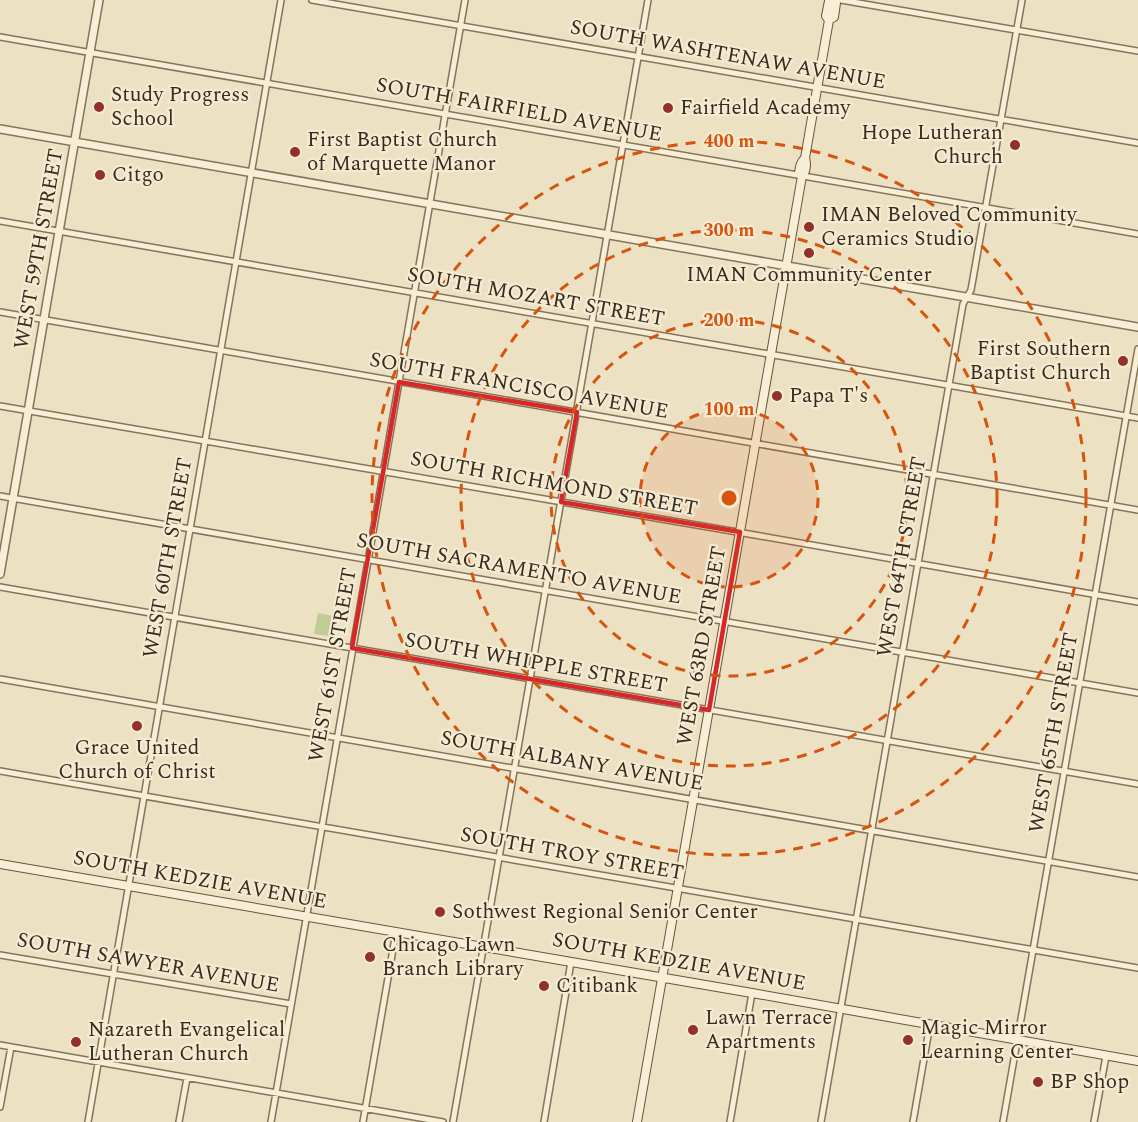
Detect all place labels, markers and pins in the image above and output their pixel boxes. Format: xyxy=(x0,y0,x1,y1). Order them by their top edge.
place label: Study Progress School xyxy=(111,79,249,135)
place label: Fairfield Academy xyxy=(680,92,851,124)
marker: Study Progress School xyxy=(92,100,106,114)
marker: Fairfield Academy xyxy=(661,101,675,115)
place label: Hope Lutheran Church xyxy=(861,117,1003,173)
place label: First Baptist Church of Marquette Manor xyxy=(307,124,498,180)
marker: Hope Lutheran Church xyxy=(1008,138,1022,152)
marker: First Baptist Church of Marquette Manor xyxy=(288,145,302,159)
place label: Citgo xyxy=(112,159,164,191)
marker: Citgo xyxy=(93,168,107,182)
place label: IMAN Beloved Community Ceramics Studio xyxy=(821,199,1078,255)
marker: IMAN Beloved Community Ceramics Studio xyxy=(802,220,816,234)
marker: IMAN Community Center xyxy=(802,246,816,260)
place label: IMAN Community Center xyxy=(686,259,932,291)
place label: First Southern Baptist Church xyxy=(970,333,1111,389)
marker: First Southern Baptist Church xyxy=(1116,354,1130,368)
place label: Papa T's xyxy=(789,380,868,412)
marker: Papa T's xyxy=(770,389,784,403)
centre of rings xyxy=(719,488,739,508)
marker: Grace United Church of Christ xyxy=(130,719,144,733)
place label: Grace United Church of Christ xyxy=(58,732,216,788)
place label: Sothwest Regional Senior Center xyxy=(452,896,758,928)
marker: Sothwest Regional Senior Center xyxy=(433,905,447,919)
place label: Chicago Lawn Branch Library xyxy=(382,929,524,985)
marker: Chicago Lawn Branch Library xyxy=(363,950,377,964)
place label: Citibank xyxy=(556,970,638,1002)
marker: Citibank xyxy=(537,979,551,993)
place label: Lawn Terrace Apartments xyxy=(705,1002,832,1058)
place label: Magic Mirror Learning Center xyxy=(920,1012,1073,1068)
place label: Nazareth Evangelical Lutheran Church xyxy=(88,1014,285,1070)
marker: Lawn Terrace Apartments xyxy=(686,1023,700,1037)
marker: Magic Mirror Learning Center xyxy=(901,1033,915,1047)
marker: Nazareth Evangelical Lutheran Church xyxy=(69,1035,83,1049)
place label: BP Shop xyxy=(1050,1066,1129,1098)
marker: BP Shop xyxy=(1031,1075,1045,1089)

